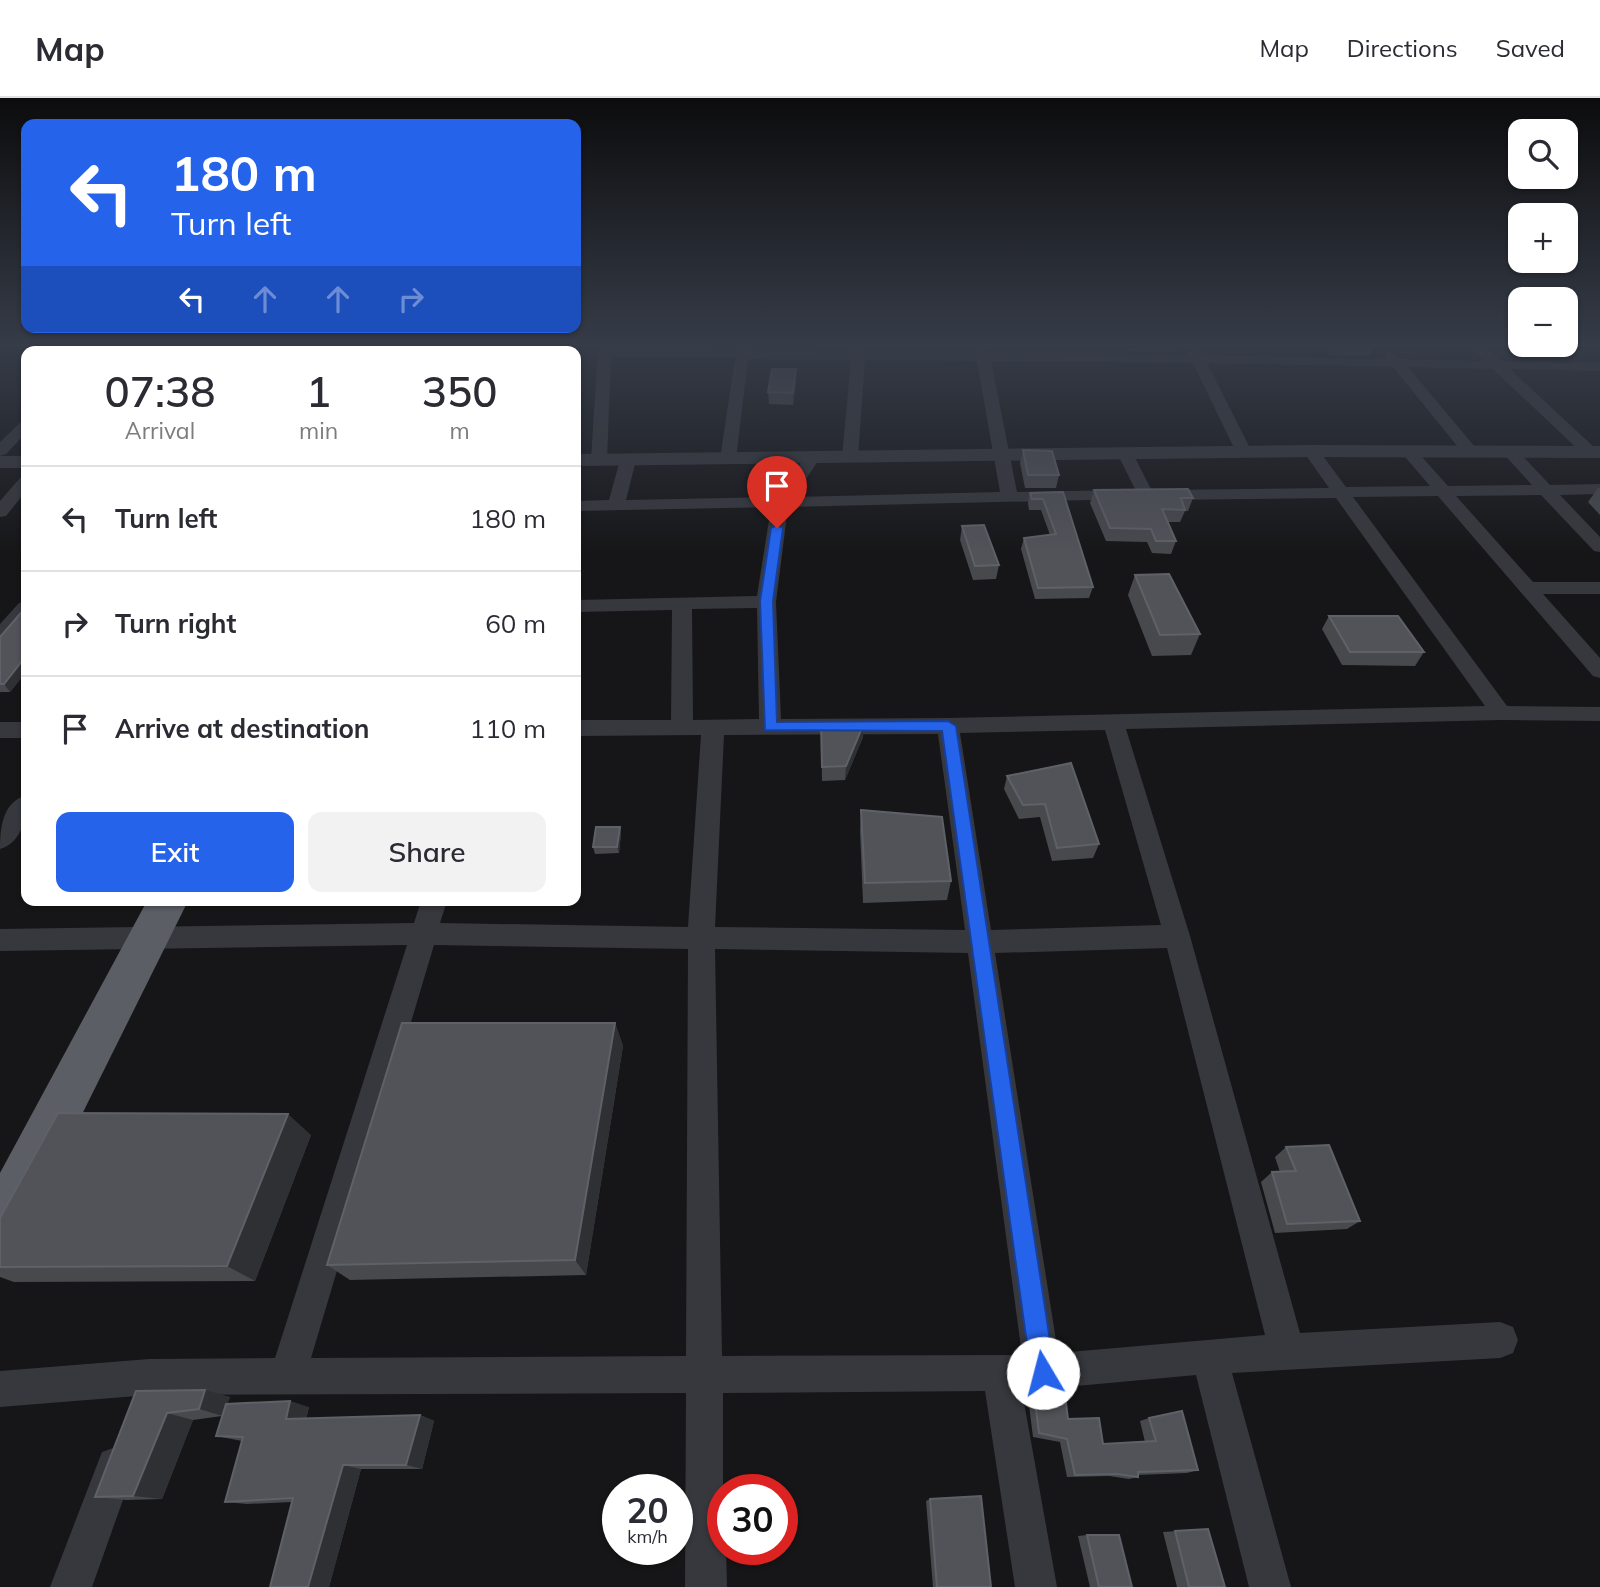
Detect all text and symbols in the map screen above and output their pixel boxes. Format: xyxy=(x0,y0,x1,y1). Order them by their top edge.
text: Map xyxy=(35,28,105,69)
text: Map xyxy=(1259,33,1309,63)
text: Directions xyxy=(1347,33,1458,63)
text: Saved xyxy=(1496,33,1565,63)
map controls xyxy=(1508,119,1578,357)
button: search xyxy=(1508,119,1578,189)
text: 180 m xyxy=(171,142,317,203)
icon: left xyxy=(56,147,147,238)
text: Turn left xyxy=(171,203,291,243)
button: + xyxy=(1508,203,1578,273)
icon: left xyxy=(173,280,211,318)
icon: ahead xyxy=(246,280,284,318)
icon: ahead xyxy=(319,280,357,318)
icon: right xyxy=(392,280,430,318)
button: − xyxy=(1508,287,1578,357)
text: 07:38 xyxy=(105,365,215,418)
text: 1 xyxy=(306,365,331,418)
text: 350 xyxy=(422,365,497,418)
text: Arrival xyxy=(125,416,195,445)
text: min xyxy=(299,416,338,445)
text: m xyxy=(449,416,470,445)
pin xyxy=(747,456,807,528)
icon: arrive xyxy=(758,467,796,505)
icon: left xyxy=(56,500,94,538)
text: Turn left xyxy=(115,502,217,535)
text: 180 m xyxy=(470,502,546,535)
icon: right xyxy=(56,605,94,643)
text: Turn right xyxy=(115,607,236,640)
text: 60 m xyxy=(485,607,546,640)
icon: arrive xyxy=(56,710,94,748)
text: Arrive at destination xyxy=(115,712,370,745)
text: 110 m xyxy=(470,712,546,745)
button: Exit xyxy=(56,812,294,892)
button: Share xyxy=(308,812,546,892)
position arrow xyxy=(1006,1336,1080,1410)
speed limit sign: 30 xyxy=(707,1474,798,1565)
text: 20 xyxy=(626,1488,669,1532)
text: km/h xyxy=(627,1525,668,1548)

